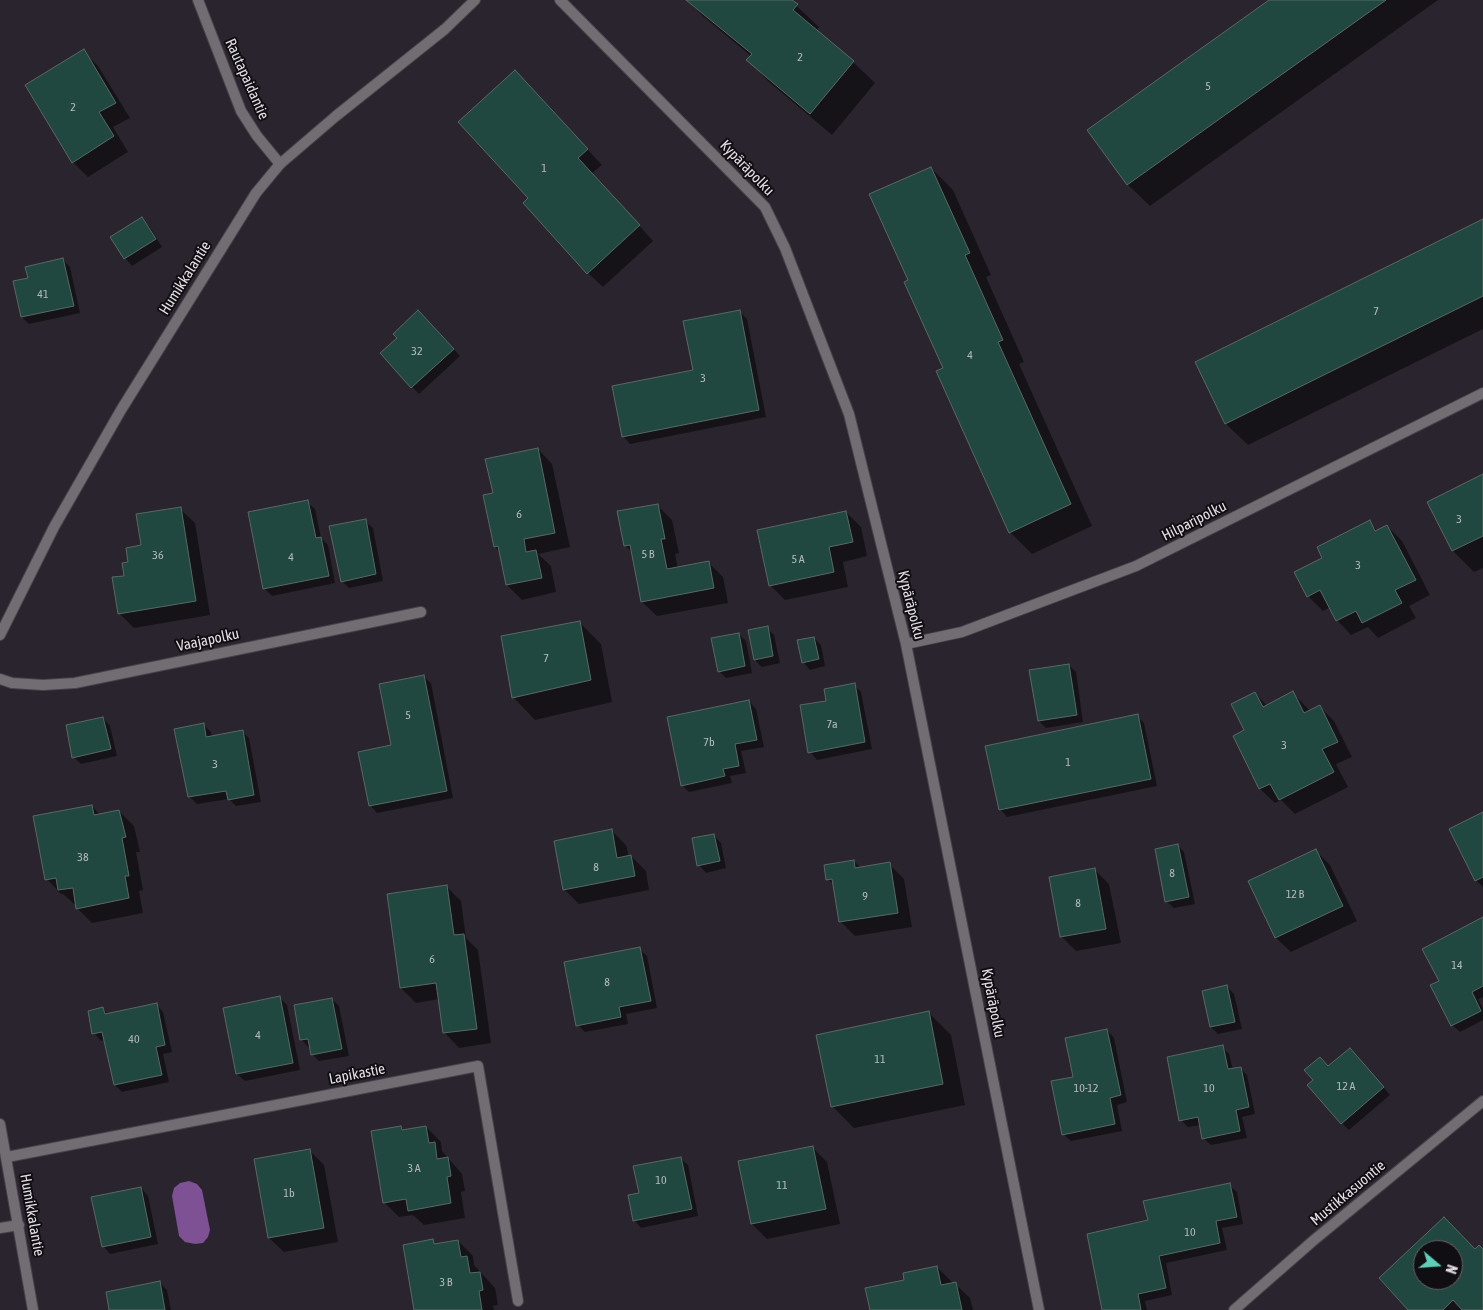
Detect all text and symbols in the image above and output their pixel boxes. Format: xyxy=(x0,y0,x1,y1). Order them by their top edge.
street label: Rautapaidantie xyxy=(221,36,273,122)
house number: 2 xyxy=(797,50,803,64)
house number: 5 xyxy=(1205,79,1211,93)
house number: 2 xyxy=(70,100,76,114)
street label: Kypäräpolku xyxy=(716,136,778,200)
house number: 1 xyxy=(541,161,547,175)
street label: Humikkalantie xyxy=(155,238,215,318)
house number: 41 xyxy=(37,287,49,301)
house number: 7 xyxy=(1373,304,1379,318)
house number: 32 xyxy=(411,344,423,358)
house number: 4 xyxy=(967,348,973,362)
house number: 3 xyxy=(700,371,706,385)
street label: Hilparipolku xyxy=(1159,497,1229,545)
house number: 6 xyxy=(516,507,522,521)
house number: 3 xyxy=(1456,512,1462,526)
house number: 5 B xyxy=(642,547,654,561)
house number: 36 xyxy=(152,548,164,562)
house number: 4 xyxy=(288,550,294,564)
house number: 5 A xyxy=(791,552,805,566)
house number: 3 xyxy=(1355,558,1361,572)
street label: Kypäräpolku xyxy=(894,569,928,641)
street label: Vaajapolku xyxy=(175,625,241,655)
house number: 7 xyxy=(543,651,549,665)
house number: 5 xyxy=(405,708,411,722)
house number: 7a xyxy=(826,717,838,731)
house number: 7b xyxy=(703,735,715,749)
house number: 3 xyxy=(1281,738,1287,752)
house number: 1 xyxy=(1065,755,1071,769)
house number: 3 xyxy=(212,757,218,771)
house number: 38 xyxy=(77,850,89,864)
house number: 8 xyxy=(593,860,599,874)
house number: 8 xyxy=(1169,866,1175,880)
house number: 12 B xyxy=(1286,887,1304,901)
house number: 9 xyxy=(862,889,868,903)
house number: 8 xyxy=(1075,896,1081,910)
house number: 6 xyxy=(429,952,435,966)
house number: 14 xyxy=(1451,958,1463,972)
street label: Kypäräpolku xyxy=(977,967,1009,1039)
house number: 8 xyxy=(604,975,610,989)
house number: 4 xyxy=(255,1028,261,1042)
house number: 40 xyxy=(128,1032,140,1046)
house number: 11 xyxy=(874,1052,886,1066)
street label: Lapikastie xyxy=(327,1060,387,1088)
house number: 12 A xyxy=(1337,1079,1355,1093)
house number: 10-12 xyxy=(1074,1081,1098,1095)
house number: 10 xyxy=(1203,1081,1215,1095)
street label: Mustikkasuontie xyxy=(1307,1157,1389,1229)
house number: 3 A xyxy=(407,1161,421,1175)
street label: Humikkalantie xyxy=(16,1172,48,1258)
house number: 10 xyxy=(655,1173,667,1187)
house number: 11 xyxy=(776,1178,788,1192)
house number: 1b xyxy=(283,1186,295,1200)
house number: 10 xyxy=(1184,1225,1196,1239)
north arrow xyxy=(1413,1240,1463,1290)
text: N xyxy=(1442,1263,1460,1276)
house number: 3 B xyxy=(440,1275,452,1289)

